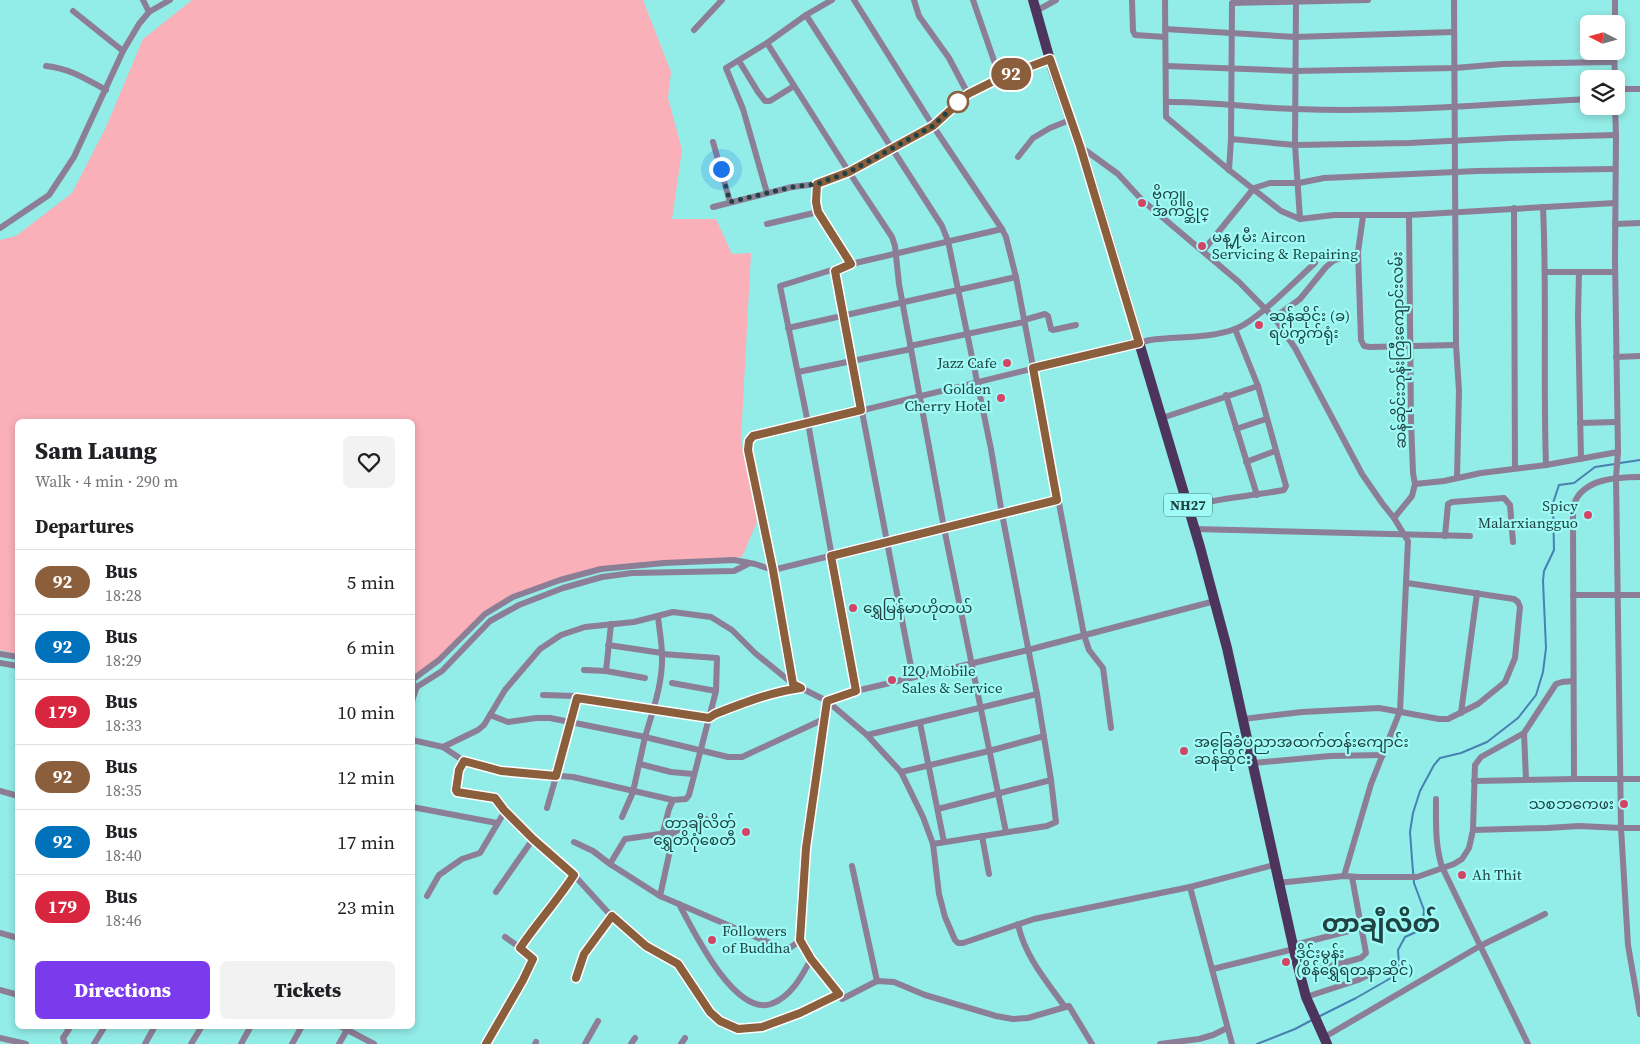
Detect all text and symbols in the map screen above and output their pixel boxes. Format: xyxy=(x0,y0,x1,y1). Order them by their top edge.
north arrow xyxy=(1580,15,1625,60)
map controls xyxy=(1580,15,1625,115)
line badge: 92 xyxy=(988,58,1034,90)
text: 92 xyxy=(1001,61,1021,86)
button: layers xyxy=(1580,70,1625,115)
unlabelled marker xyxy=(947,91,969,113)
your location xyxy=(709,157,734,182)
place label: ဗိုက္ပူ အကင္ဆိုင္ xyxy=(1152,183,1209,223)
marker: ဗိုက္ပူ အကင္ဆိုင္ xyxy=(1136,197,1148,209)
place label: မန္႔မီး Aircon Servicing & Repairing xyxy=(1212,226,1358,264)
marker: မန္႔မီး Aircon Servicing & Repairing xyxy=(1196,240,1208,252)
street label: ဆန်ဆိုင်းဘုန်းကြီးကျောင်းလမ်း xyxy=(1386,251,1413,449)
place label: ဆန်ဆိုင်း (ခ) ရပ်ကွက်ရုံး xyxy=(1269,305,1350,345)
marker: ဆန်ဆိုင်း (ခ) ရပ်ကွက်ရုံး xyxy=(1253,319,1265,331)
place label: Jazz Cafe xyxy=(936,352,997,373)
marker: Jazz Cafe xyxy=(1001,357,1013,369)
place label: Golden Cherry Hotel xyxy=(904,378,992,416)
marker: Golden Cherry Hotel xyxy=(995,392,1007,404)
text: Sam Laung xyxy=(35,434,157,467)
button: heart xyxy=(343,436,395,488)
text: Walk · 4 min · 290 m xyxy=(35,470,178,492)
road number: NH27 xyxy=(1164,494,1212,516)
place label: Spicy Malarxiangguo xyxy=(1478,495,1578,533)
marker: Spicy Malarxiangguo xyxy=(1582,509,1594,521)
text: Departures xyxy=(35,513,134,539)
text: Bus xyxy=(105,558,137,584)
text: 92 xyxy=(53,569,72,594)
text: 5 min xyxy=(347,569,395,595)
text: 18:28 xyxy=(105,584,142,606)
place label: ရွှေမြန်မာဟိုတယ် xyxy=(863,597,972,620)
marker: ရွှေမြန်မာဟိုတယ် xyxy=(847,602,859,614)
text: Bus xyxy=(105,623,137,649)
text: 92 xyxy=(53,634,72,659)
text: 6 min xyxy=(347,634,395,660)
text: 18:29 xyxy=(105,649,142,671)
place label: I2Q Mobile Sales & Service xyxy=(902,660,1003,698)
marker: I2Q Mobile Sales & Service xyxy=(886,674,898,686)
text: Bus xyxy=(105,688,137,714)
text: 179 xyxy=(48,699,77,724)
text: 10 min xyxy=(337,699,395,725)
text: 18:33 xyxy=(105,714,142,736)
place label: အခြေခံပညာအထက်တန်းကျောင်း ဆန်ဆိုင်း xyxy=(1194,731,1409,771)
marker: အခြေခံပညာအထက်တန်းကျောင်း ဆန်ဆိုင်း xyxy=(1178,745,1190,757)
text: Bus xyxy=(105,753,137,779)
text: 92 xyxy=(53,764,72,789)
text: 12 min xyxy=(337,764,395,790)
text: 18:35 xyxy=(105,779,142,801)
place label: သစၥာကေဖး xyxy=(1529,793,1614,814)
marker: သစၥာကေဖး xyxy=(1618,798,1630,810)
place label: တာချီလိတ် ရွှေတိဂုံစေတီ xyxy=(653,812,736,852)
text: Bus xyxy=(105,818,137,844)
marker: တာချီလိတ် ရွှေတိဂုံစေတီ xyxy=(740,826,752,838)
text: 92 xyxy=(53,829,72,854)
text: 17 min xyxy=(337,829,395,855)
text: 18:40 xyxy=(105,844,142,866)
place label: Ah Thit xyxy=(1472,864,1522,885)
marker: Ah Thit xyxy=(1456,869,1468,881)
text: Bus xyxy=(105,883,137,909)
text: 179 xyxy=(48,894,77,919)
text: 23 min xyxy=(337,894,395,920)
district label: တာချီလိတ် xyxy=(1322,906,1440,944)
text: 18:46 xyxy=(105,909,142,931)
place label: Followers of Buddha xyxy=(722,920,791,958)
marker: Followers of Buddha xyxy=(706,934,718,946)
place label: ဒိုင်းမွန်း (စိန်ရွှေရတနာဆိုင်) xyxy=(1296,942,1414,982)
marker: ဒိုင်းမွန်း (စိန်ရွှေရတနာဆိုင်) xyxy=(1280,956,1292,968)
button: Directions xyxy=(35,961,210,1019)
button: Tickets xyxy=(220,961,395,1019)

